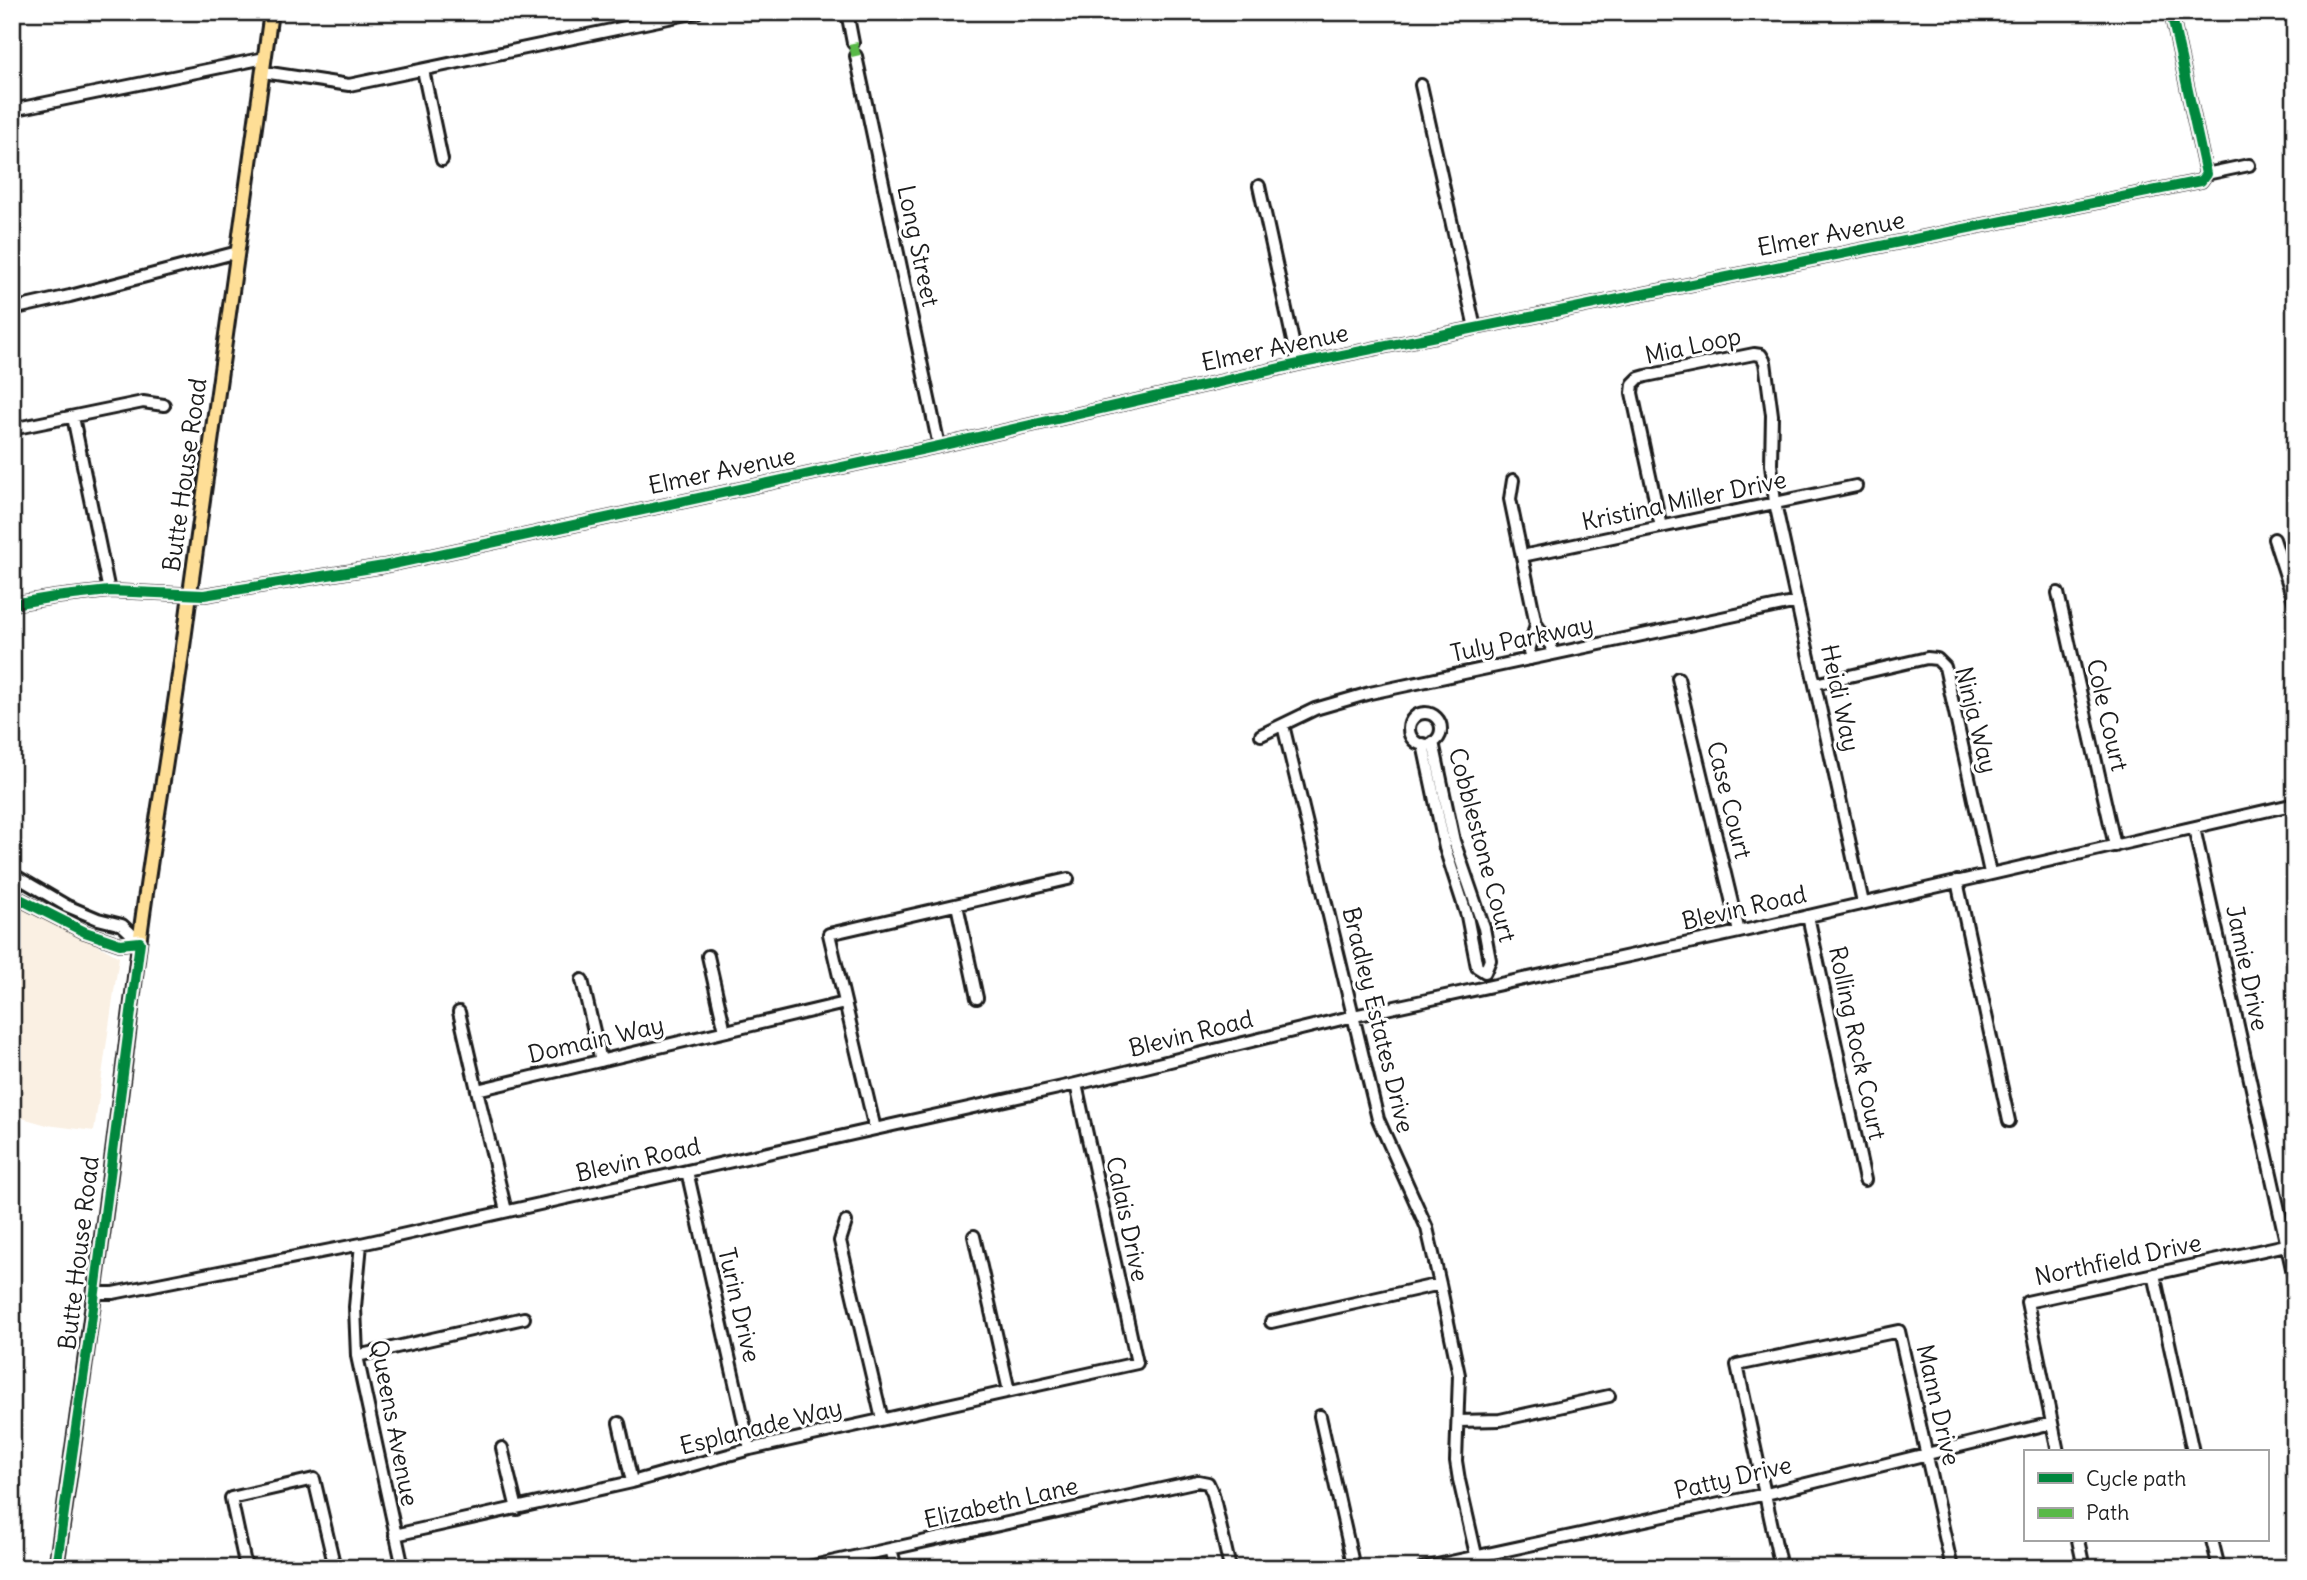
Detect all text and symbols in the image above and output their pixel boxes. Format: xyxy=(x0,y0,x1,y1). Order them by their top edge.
street label: Long Street xyxy=(891,182,946,309)
street label: Elmer Avenue xyxy=(1755,204,1907,262)
street label: Elmer Avenue xyxy=(1199,317,1351,377)
street label: Mia Loop xyxy=(1642,320,1744,370)
street label: Butte House Road xyxy=(156,376,212,573)
street label: Elmer Avenue xyxy=(646,440,798,500)
street label: Kristina Miller Drive xyxy=(1579,464,1789,536)
street label: Tuly Parkway xyxy=(1448,608,1596,668)
street label: Heidi Way xyxy=(1815,641,1867,754)
street label: Cole Court xyxy=(2081,656,2135,774)
street label: Ninja Way xyxy=(1949,663,2005,776)
street label: Case Court xyxy=(1701,738,1759,862)
street label: Cobblestone Court xyxy=(1443,744,1523,945)
street label: Blevin Road xyxy=(1679,878,1809,936)
street label: Jamie Drive xyxy=(2220,902,2276,1033)
street label: Bradley Estates Drive xyxy=(1336,904,1422,1136)
street label: Rolling Rock Court xyxy=(1823,943,1893,1142)
street label: Blevin Road xyxy=(1126,1003,1256,1063)
street label: Domain Way xyxy=(525,1009,667,1069)
street label: Blevin Road xyxy=(573,1130,703,1188)
street label: Calais Drive xyxy=(1100,1153,1156,1284)
street label: Butte House Road xyxy=(51,1154,105,1351)
street label: Northfield Drive xyxy=(2032,1227,2204,1291)
street label: Turin Drive xyxy=(712,1245,768,1365)
street label: Queens Avenue xyxy=(364,1337,426,1509)
street label: Mann Drive xyxy=(1910,1341,1967,1468)
street label: Esplanade Way xyxy=(677,1391,845,1461)
street label: Patty Drive xyxy=(1671,1449,1795,1505)
legend xyxy=(2024,1450,2268,1542)
text: Cycle path xyxy=(2086,1465,2186,1492)
street label: Elizabeth Lane xyxy=(921,1470,1081,1534)
text: Path xyxy=(2086,1499,2129,1526)

